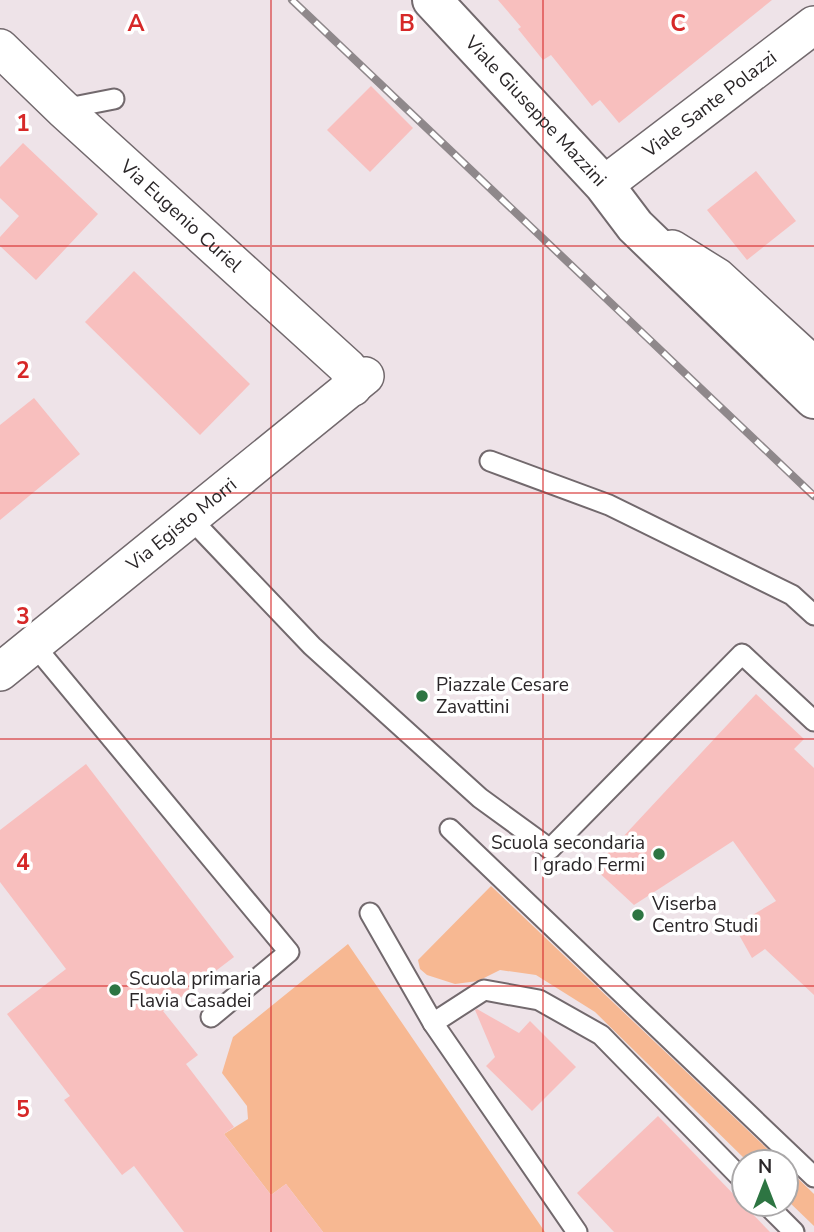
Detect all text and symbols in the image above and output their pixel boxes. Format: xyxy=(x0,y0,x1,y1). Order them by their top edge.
text: A xyxy=(127,8,145,39)
text: B xyxy=(399,8,415,39)
text: C xyxy=(670,8,686,39)
street label: Viale Giuseppe Mazzini xyxy=(458,30,612,192)
street label: Viale Sante Polazzi xyxy=(637,45,782,164)
text: 1 xyxy=(16,108,30,139)
street label: Via Eugenio Curiel xyxy=(114,153,248,279)
text: 2 xyxy=(16,355,30,386)
street label: Via Egisto Morri xyxy=(120,472,242,578)
text: 3 xyxy=(16,601,30,632)
place label: Piazzale Cesare Zavattini xyxy=(436,672,569,720)
marker: Piazzale Cesare Zavattini xyxy=(414,688,430,704)
place label: Scuola secondaria I grado Fermi xyxy=(491,830,645,878)
marker: Scuola secondaria I grado Fermi xyxy=(651,846,667,862)
text: 4 xyxy=(16,847,30,878)
place label: Viserba Centro Studi xyxy=(651,891,758,939)
marker: Viserba Centro Studi xyxy=(630,907,646,923)
place label: Scuola primaria Flavia Casadei xyxy=(129,966,261,1014)
marker: Scuola primaria Flavia Casadei xyxy=(107,982,123,998)
text: 5 xyxy=(16,1094,30,1125)
north arrow xyxy=(730,1148,800,1218)
text: N xyxy=(758,1154,772,1180)

